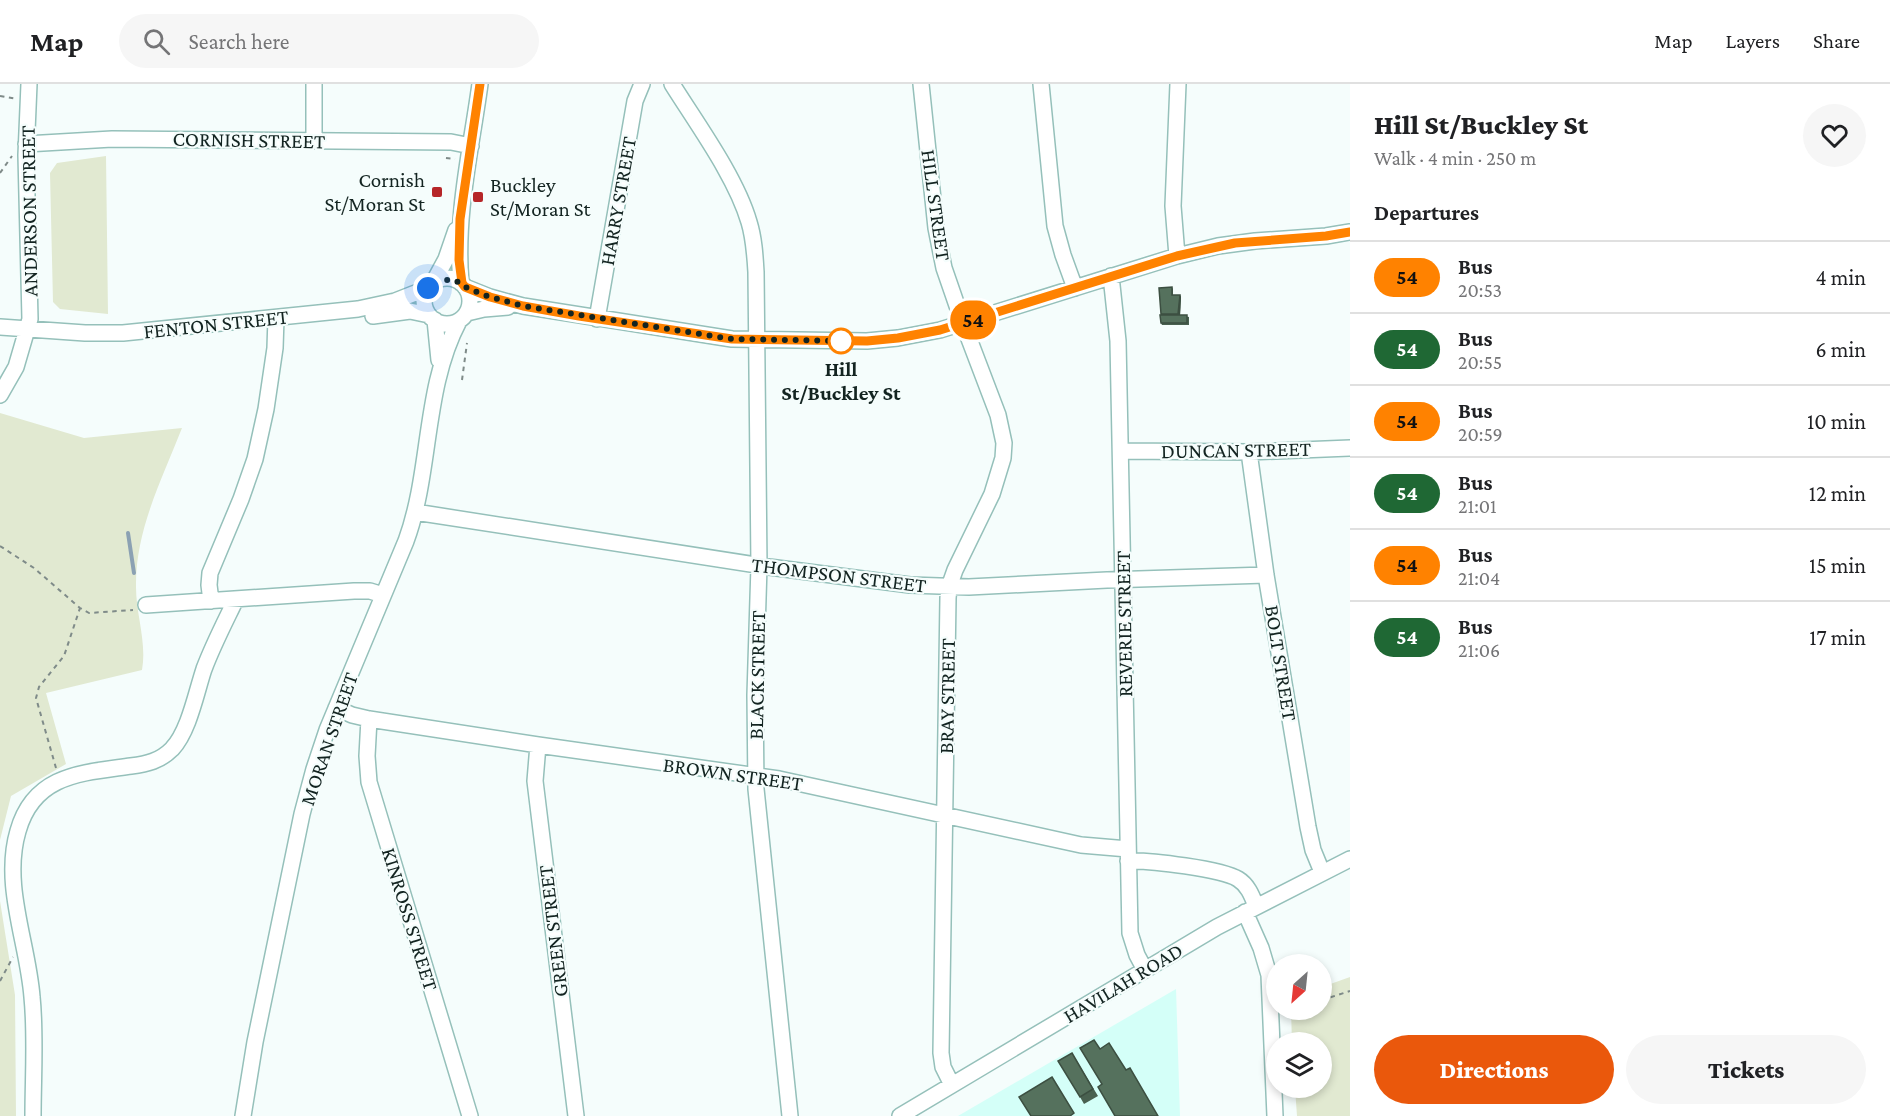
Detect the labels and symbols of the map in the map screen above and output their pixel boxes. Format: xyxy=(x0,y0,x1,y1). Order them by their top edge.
street label: ANDERSON STREET xyxy=(15,125,42,297)
street label: CORNISH STREET xyxy=(172,127,326,153)
street label: HARRY STREET xyxy=(595,134,641,267)
street label: HILL STREET xyxy=(916,148,956,263)
place label: Cornish St/Moran St xyxy=(325,168,426,216)
place label: Buckley St/Moran St xyxy=(490,173,592,221)
marker: Cornish St/Moran St xyxy=(430,185,444,199)
marker: Buckley St/Moran St xyxy=(471,190,485,204)
your location xyxy=(413,273,443,303)
line badge: 54 xyxy=(946,300,1000,340)
street label: FENTON STREET xyxy=(142,304,290,344)
marker: Hill St/Buckley St xyxy=(828,328,854,354)
place label: Hill St/Buckley St xyxy=(781,357,901,405)
street label: DUNCAN STREET xyxy=(1161,437,1312,463)
street label: REVERIE STREET xyxy=(1111,550,1137,697)
street label: THOMPSON STREET xyxy=(750,552,928,598)
street label: BOLT STREET xyxy=(1260,603,1302,723)
street label: BLACK STREET xyxy=(744,610,770,740)
street label: BRAY STREET xyxy=(934,637,960,754)
street label: MORAN STREET xyxy=(295,669,363,809)
street label: BROWN STREET xyxy=(662,752,805,796)
street label: KINROSS STREET xyxy=(377,845,443,994)
street label: GREEN STREET xyxy=(533,863,573,998)
street label: HAVILAH ROAD xyxy=(1059,938,1187,1028)
north arrow xyxy=(1266,954,1332,1020)

